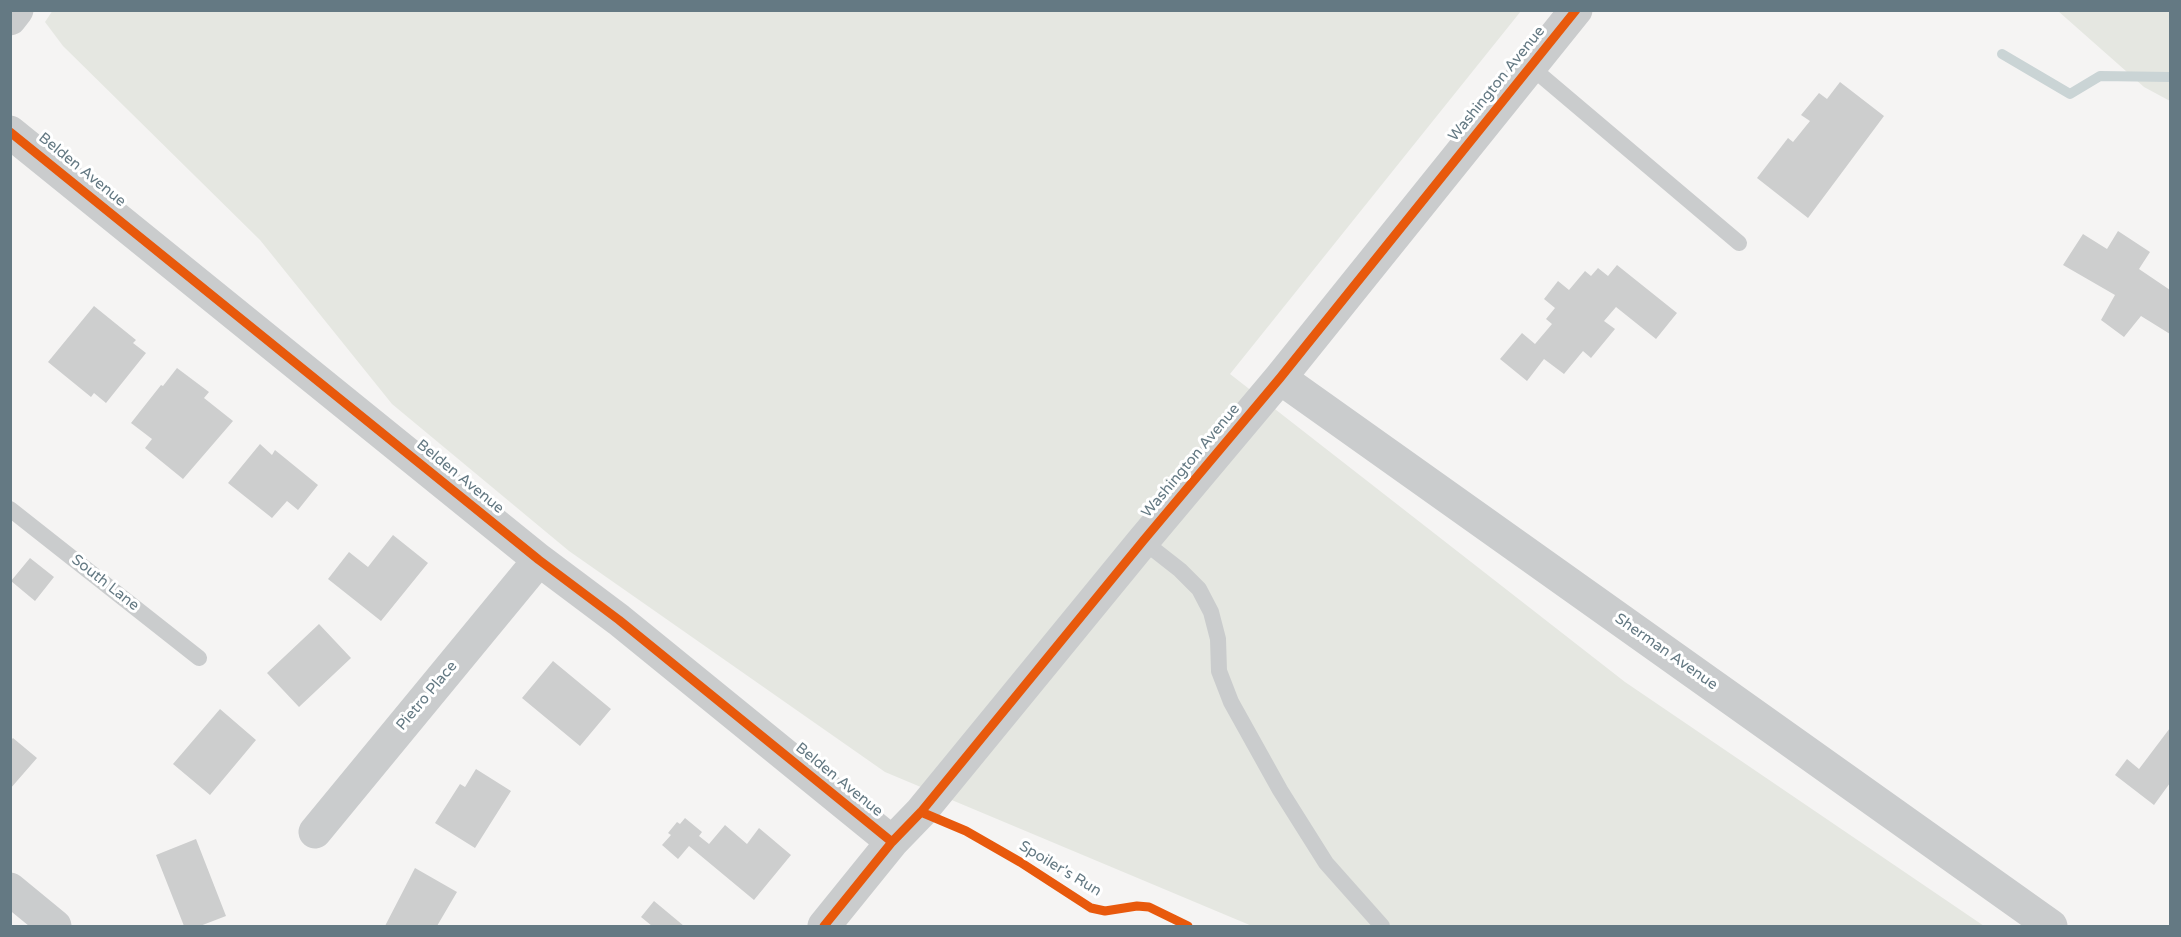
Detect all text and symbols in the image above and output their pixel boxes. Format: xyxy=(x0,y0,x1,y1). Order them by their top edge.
street label: Washington Avenue xyxy=(1445,23,1549,145)
street label: Belden Avenue xyxy=(35,129,129,211)
street label: Washington Avenue xyxy=(1138,400,1244,522)
street label: Belden Avenue xyxy=(413,436,507,518)
street label: South Lane xyxy=(68,551,142,615)
street label: Sherman Avenue xyxy=(1611,610,1721,694)
street label: Pietro Place xyxy=(393,658,461,734)
street label: Belden Avenue xyxy=(792,739,886,821)
street label: Spoiler's Run xyxy=(1016,837,1104,901)

